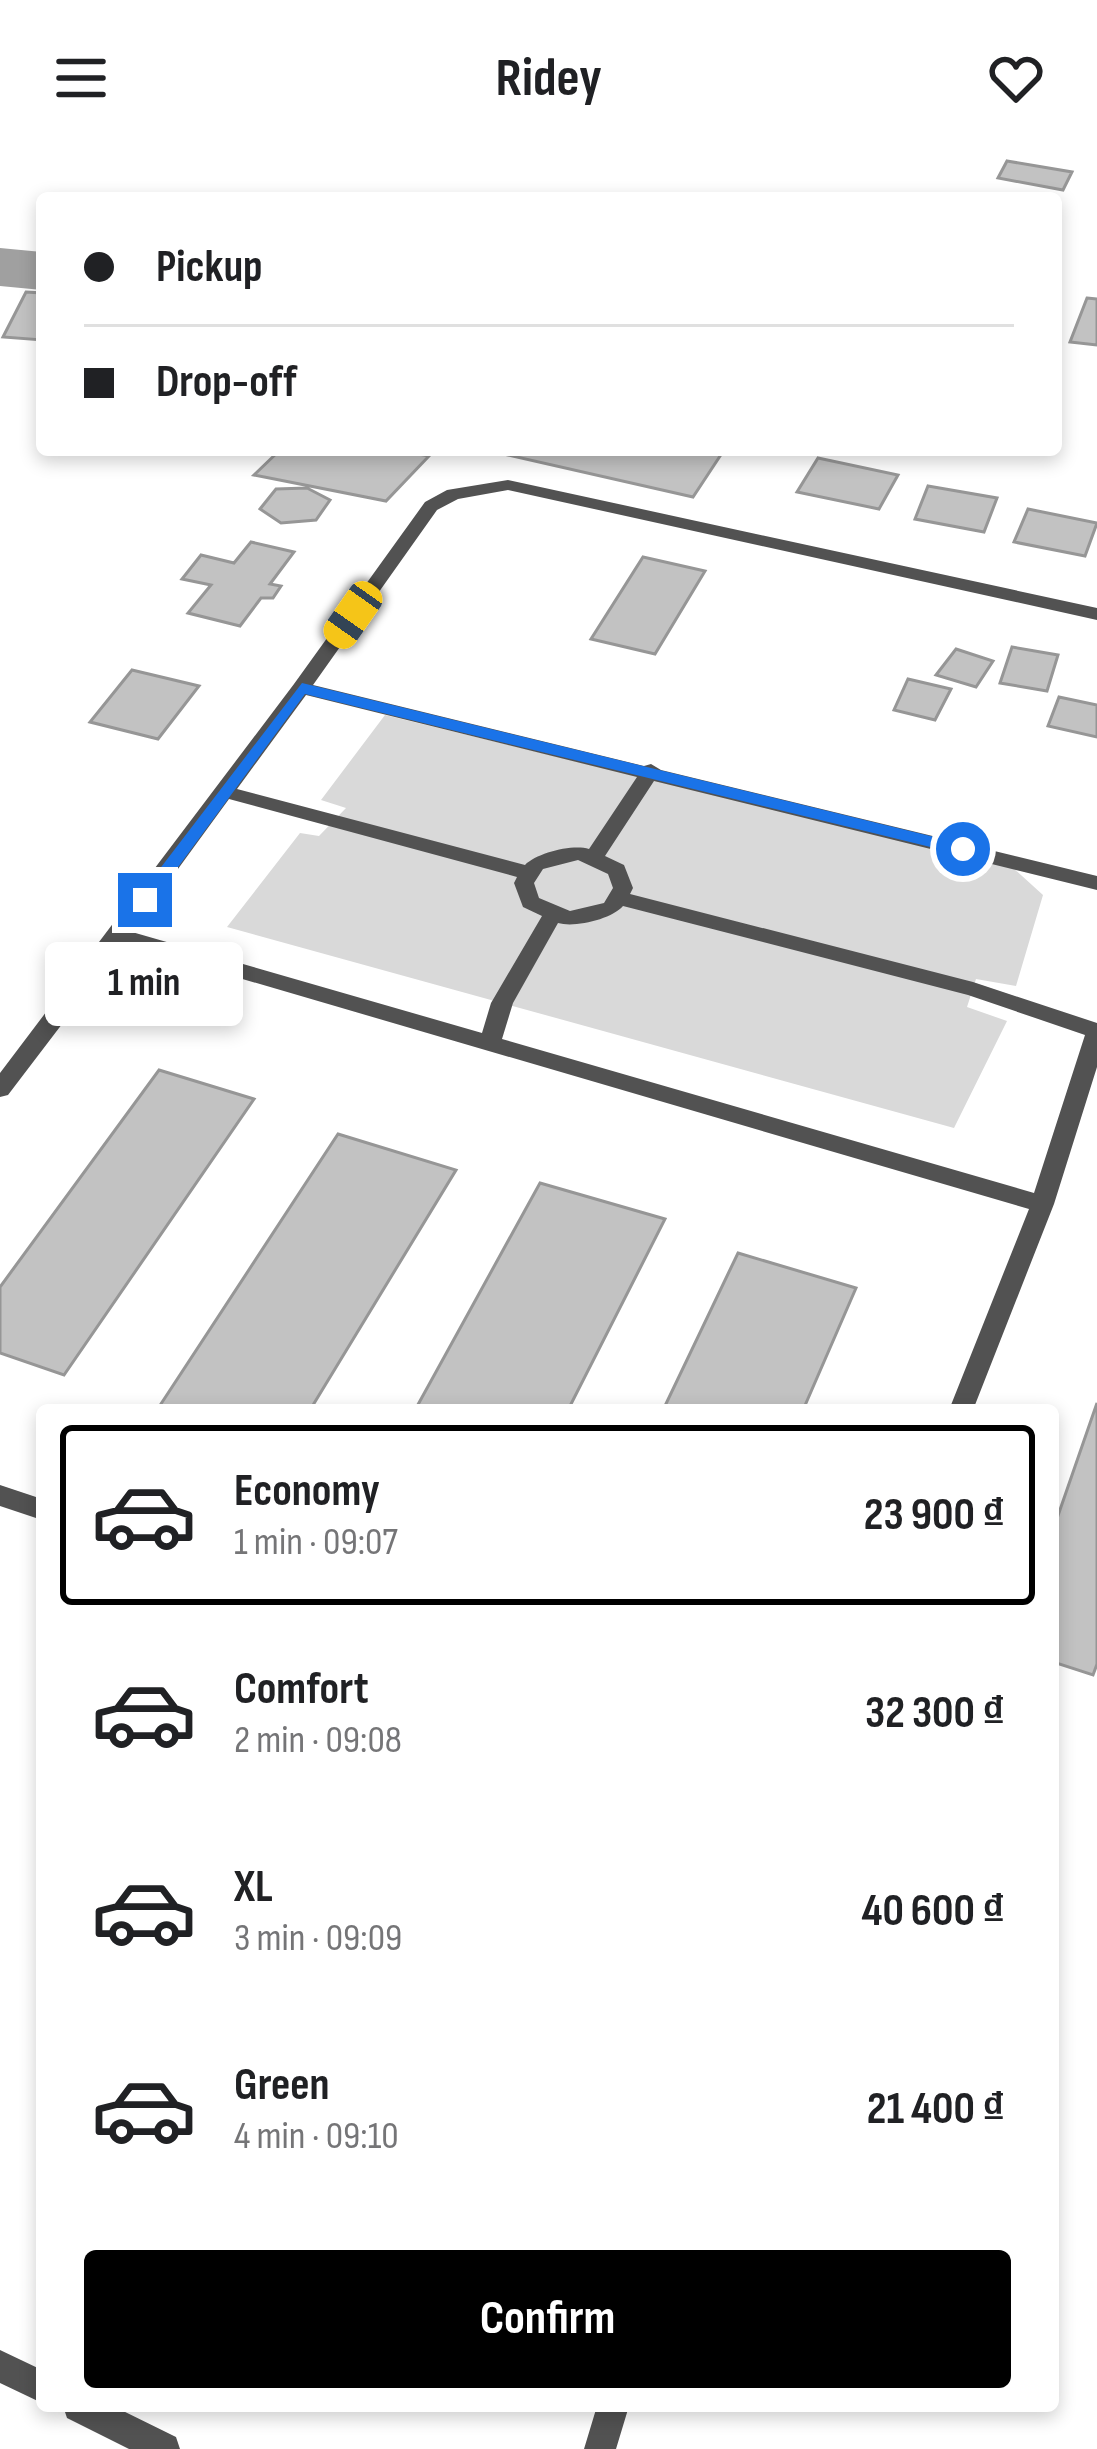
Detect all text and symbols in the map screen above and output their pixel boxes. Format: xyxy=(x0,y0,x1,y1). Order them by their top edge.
icon: menu xyxy=(48,45,114,111)
icon: heart xyxy=(983,45,1049,111)
text: Ridey xyxy=(495,46,602,111)
text: Pickup xyxy=(156,240,263,295)
text: Drop-off xyxy=(156,355,297,410)
car xyxy=(318,575,388,655)
route start xyxy=(936,822,990,876)
route end xyxy=(118,873,172,927)
callout: 1 min xyxy=(46,942,244,1026)
text: 1 min xyxy=(108,960,180,1007)
icon: car xyxy=(90,1461,198,1569)
text: Economy xyxy=(234,1464,380,1519)
text: 23 900 ₫ xyxy=(864,1488,1005,1543)
text: 1 min · 09:07 xyxy=(234,1519,398,1566)
icon: car xyxy=(90,1659,198,1767)
text: Comfort xyxy=(234,1662,369,1717)
text: 32 300 ₫ xyxy=(865,1686,1005,1741)
text: 2 min · 09:08 xyxy=(234,1717,402,1764)
icon: car xyxy=(90,1857,198,1965)
text: XL xyxy=(234,1860,273,1915)
text: 40 600 ₫ xyxy=(861,1884,1005,1939)
text: 3 min · 09:09 xyxy=(234,1915,402,1962)
icon: car xyxy=(90,2055,198,2163)
text: Green xyxy=(234,2058,330,2113)
text: 21 400 ₫ xyxy=(867,2082,1005,2137)
text: 4 min · 09:10 xyxy=(234,2113,399,2160)
button: Confirm xyxy=(84,2250,1011,2388)

